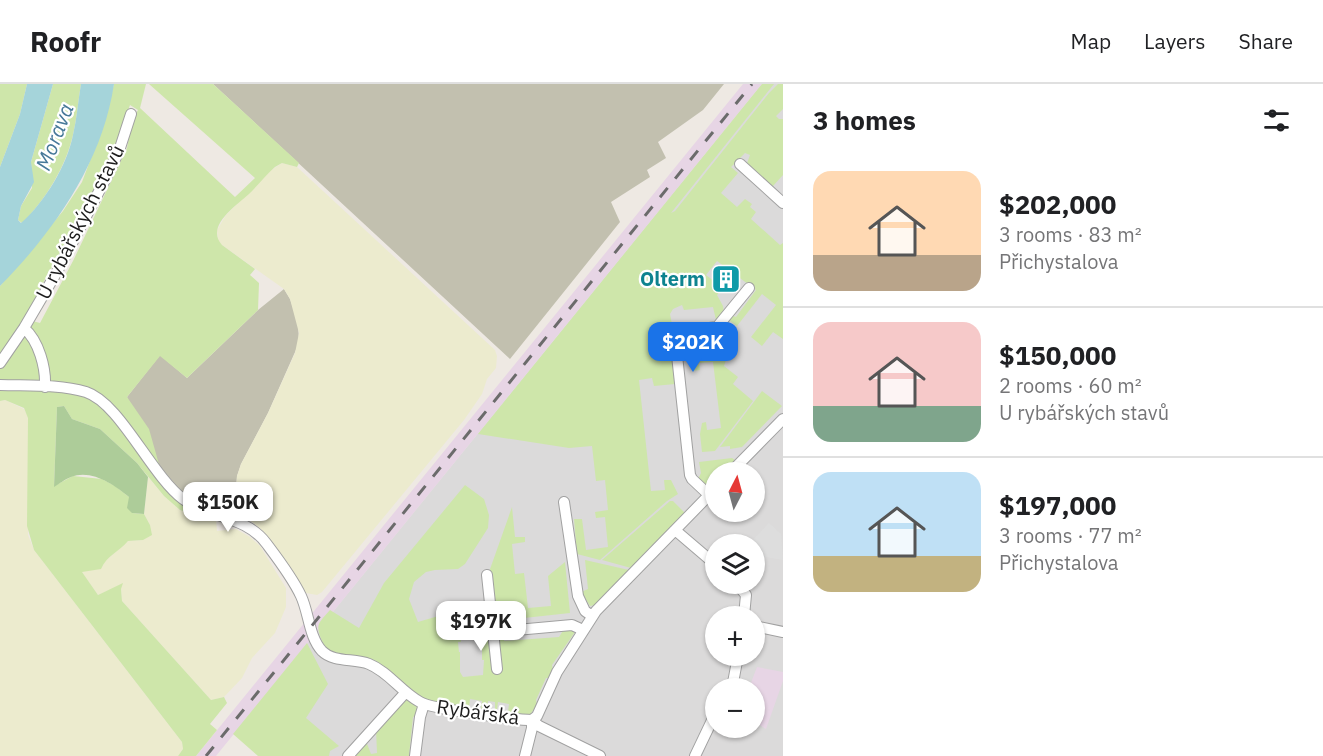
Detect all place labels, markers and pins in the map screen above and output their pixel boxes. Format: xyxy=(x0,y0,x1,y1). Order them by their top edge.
building icon: Olterm xyxy=(710,263,742,295)
place label: Olterm xyxy=(640,265,705,292)
pin: $202K xyxy=(651,322,735,373)
pin: $150K xyxy=(186,482,270,533)
pin: $197K xyxy=(439,601,523,652)

